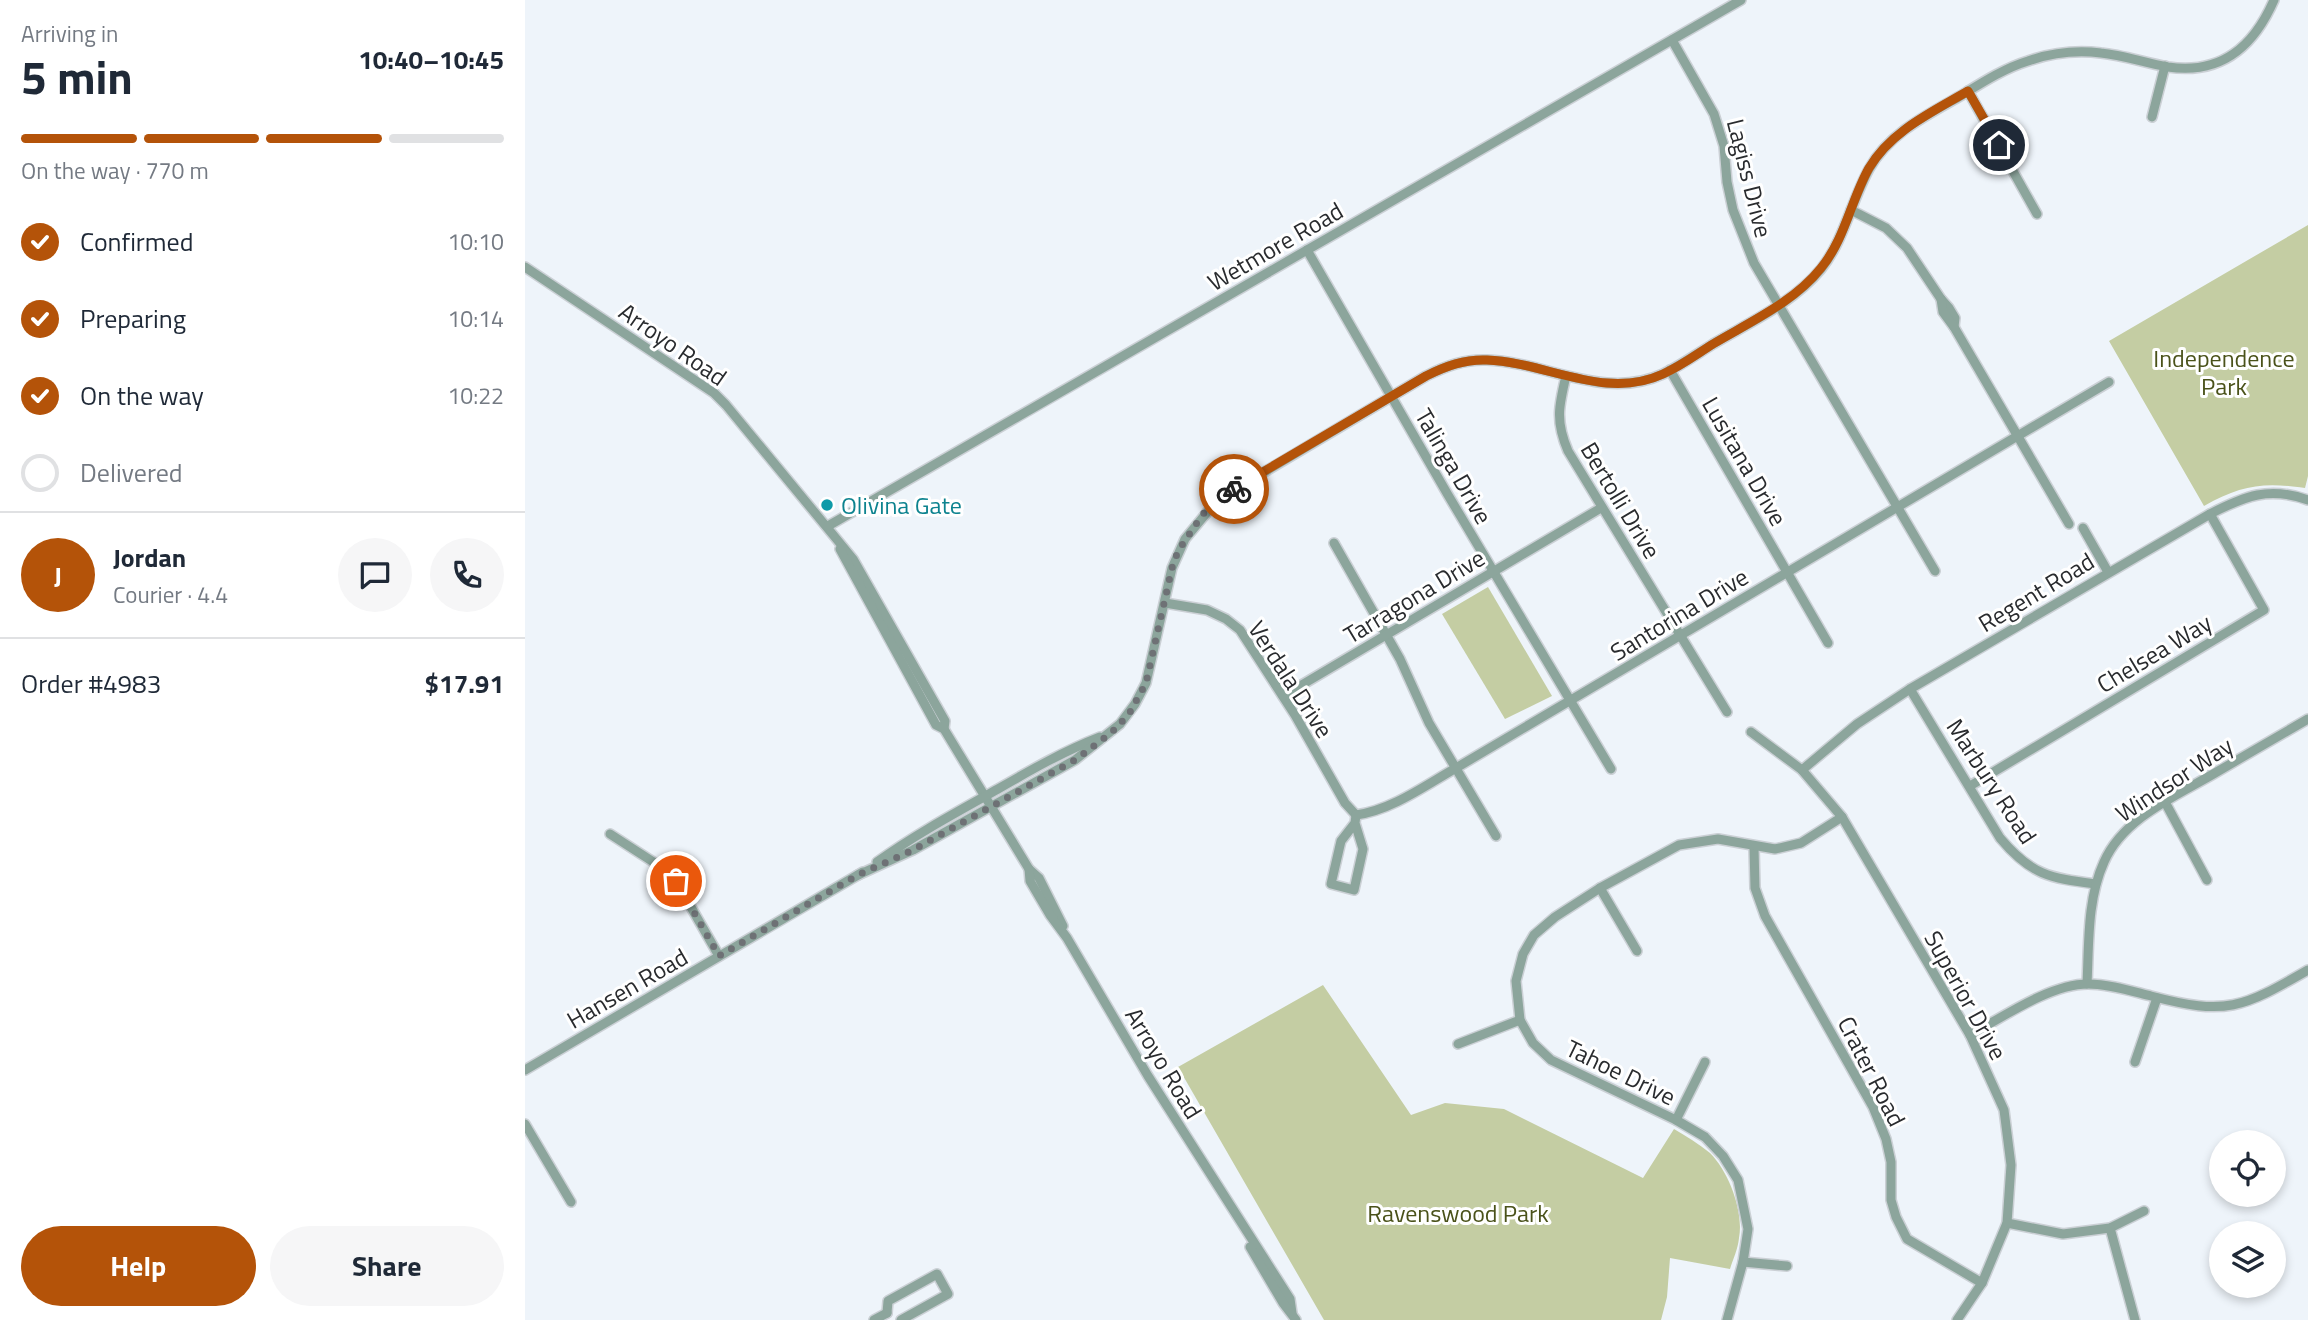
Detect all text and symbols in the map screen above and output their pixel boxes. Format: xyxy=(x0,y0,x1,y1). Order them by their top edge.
text: Arriving in xyxy=(21,16,118,51)
text: 10:40–10:45 xyxy=(358,40,504,79)
text: 5 min xyxy=(21,42,133,112)
street label: Lagiss Drive xyxy=(1718,115,1782,241)
pin xyxy=(1969,115,2029,175)
icon: home xyxy=(1980,126,2018,164)
text: On the way · 770 m xyxy=(21,153,209,188)
street label: Wetmore Road xyxy=(1200,193,1350,299)
text: Confirmed xyxy=(80,222,194,261)
icon: check xyxy=(21,223,59,261)
text: 10:10 xyxy=(447,224,504,259)
street label: Arroyo Road xyxy=(612,294,734,394)
text: Preparing xyxy=(80,299,186,338)
icon: check xyxy=(21,300,59,338)
text: 10:14 xyxy=(447,301,504,336)
park label: Independence Park xyxy=(2153,340,2295,404)
text: On the way xyxy=(80,376,204,415)
icon: check xyxy=(21,377,59,415)
text: 10:22 xyxy=(447,378,504,413)
street label: Lusitana Drive xyxy=(1693,390,1797,532)
street label: Talinga Drive xyxy=(1406,401,1502,531)
street label: Bertolli Drive xyxy=(1572,435,1670,565)
text: Delivered xyxy=(80,453,183,492)
courier xyxy=(1199,454,1269,524)
icon: bike xyxy=(1215,470,1253,508)
place label: Olivina Gate xyxy=(841,487,962,523)
marker: Olivina Gate xyxy=(819,497,835,513)
text: Jordan xyxy=(113,538,186,577)
button: chat xyxy=(338,538,412,612)
button: phone xyxy=(430,538,504,612)
street label: Tarragona Drive xyxy=(1337,540,1491,652)
street label: Regent Road xyxy=(1971,543,2101,641)
text: J xyxy=(54,556,62,595)
street label: Santorina Drive xyxy=(1603,559,1755,669)
text: Courier · 4.4 xyxy=(113,577,228,612)
street label: Chelsea Way xyxy=(2090,604,2219,702)
street label: Verdala Drive xyxy=(1240,613,1342,745)
text: Order #4983 xyxy=(21,664,161,703)
text: $17.91 xyxy=(425,664,504,703)
street label: Marbury Road xyxy=(1938,711,2046,851)
street label: Windsor Way xyxy=(2108,727,2240,831)
pin xyxy=(646,851,706,911)
icon: bag xyxy=(657,862,695,900)
street label: Superior Drive xyxy=(1916,924,2016,1066)
street label: Hansen Road xyxy=(560,939,694,1037)
street label: Arroyo Road xyxy=(1117,1000,1211,1126)
street label: Crater Road xyxy=(1829,1010,1915,1132)
street label: Tahoe Drive xyxy=(1560,1030,1682,1114)
map controls xyxy=(2209,1130,2286,1298)
button: locate xyxy=(2209,1130,2286,1207)
park label: Ravenswood Park xyxy=(1367,1195,1549,1231)
button: layers xyxy=(2209,1221,2286,1298)
button: Help xyxy=(21,1226,256,1306)
button: Share xyxy=(270,1226,504,1306)

